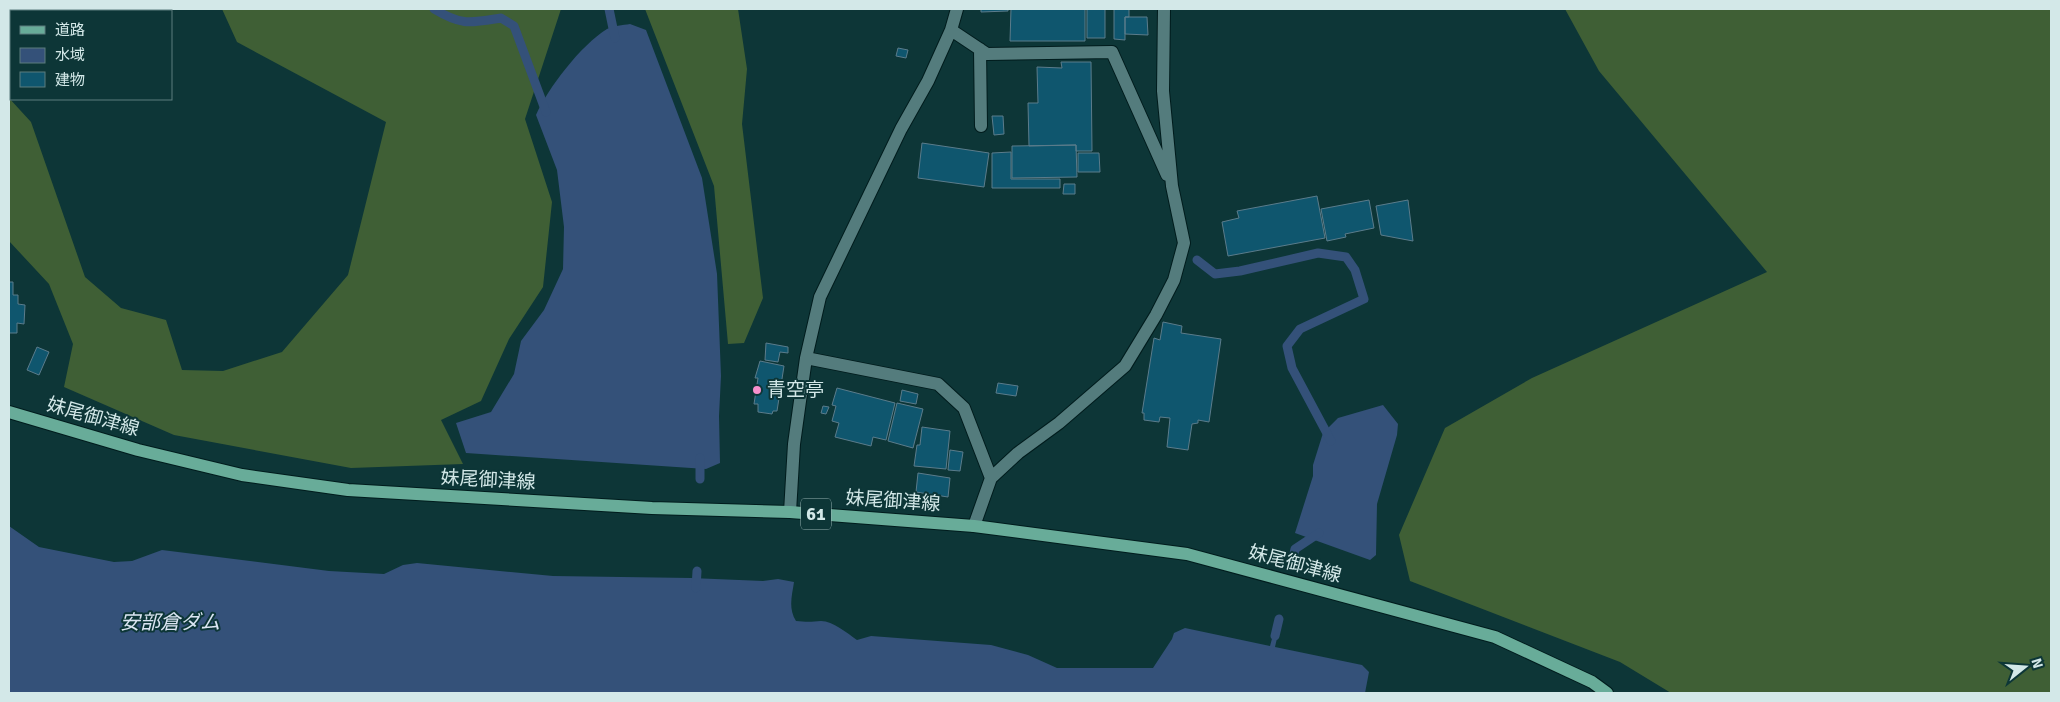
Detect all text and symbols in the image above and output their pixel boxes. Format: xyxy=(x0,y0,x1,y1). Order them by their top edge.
legend xyxy=(10,10,172,100)
text: 道路 xyxy=(55,21,85,39)
text: 水域 xyxy=(55,46,85,64)
text: 建物 xyxy=(55,71,85,89)
place label: 青空亭 xyxy=(767,378,824,402)
marker: 青空亭 xyxy=(751,384,763,396)
street label: 妹尾御津線 xyxy=(44,392,142,442)
street label: 妹尾御津線 xyxy=(440,466,536,494)
street label: 妹尾御津線 xyxy=(845,486,941,516)
road number: 61 xyxy=(801,498,831,530)
street label: 妹尾御津線 xyxy=(1246,540,1344,588)
water label: 安部倉ダム xyxy=(120,610,220,635)
north arrow xyxy=(2000,642,2050,692)
text: N xyxy=(2027,656,2047,670)

